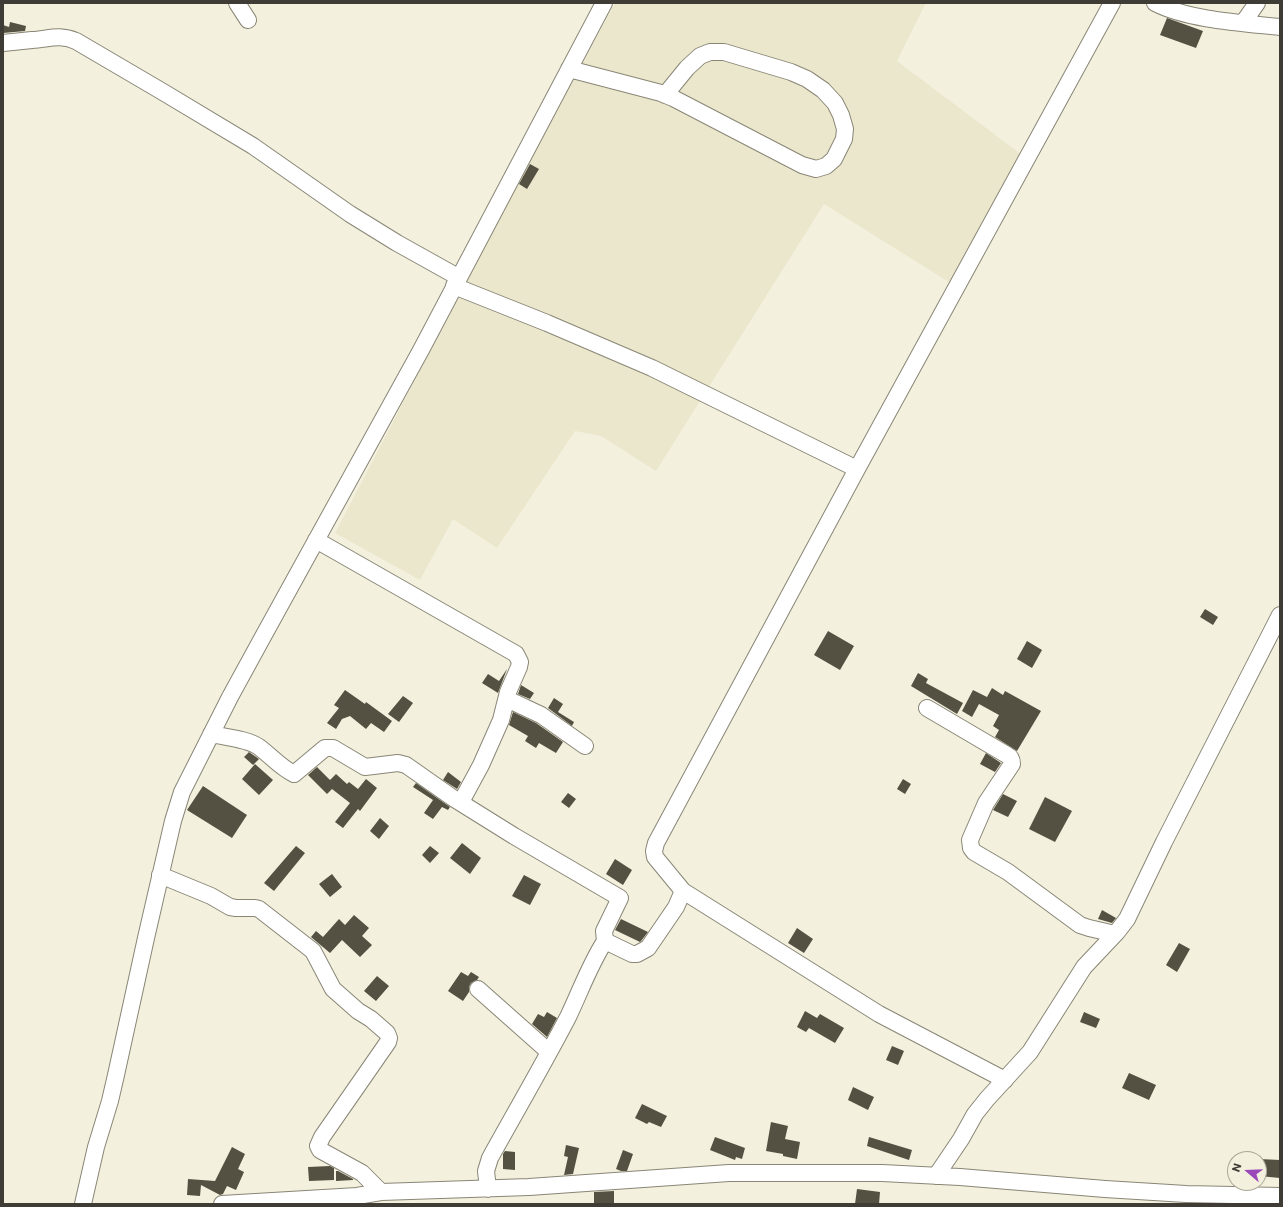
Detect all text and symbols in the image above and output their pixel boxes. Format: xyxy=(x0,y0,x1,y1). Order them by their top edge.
north arrow xyxy=(1227,1151,1267,1191)
text: N xyxy=(1229,1161,1244,1173)

